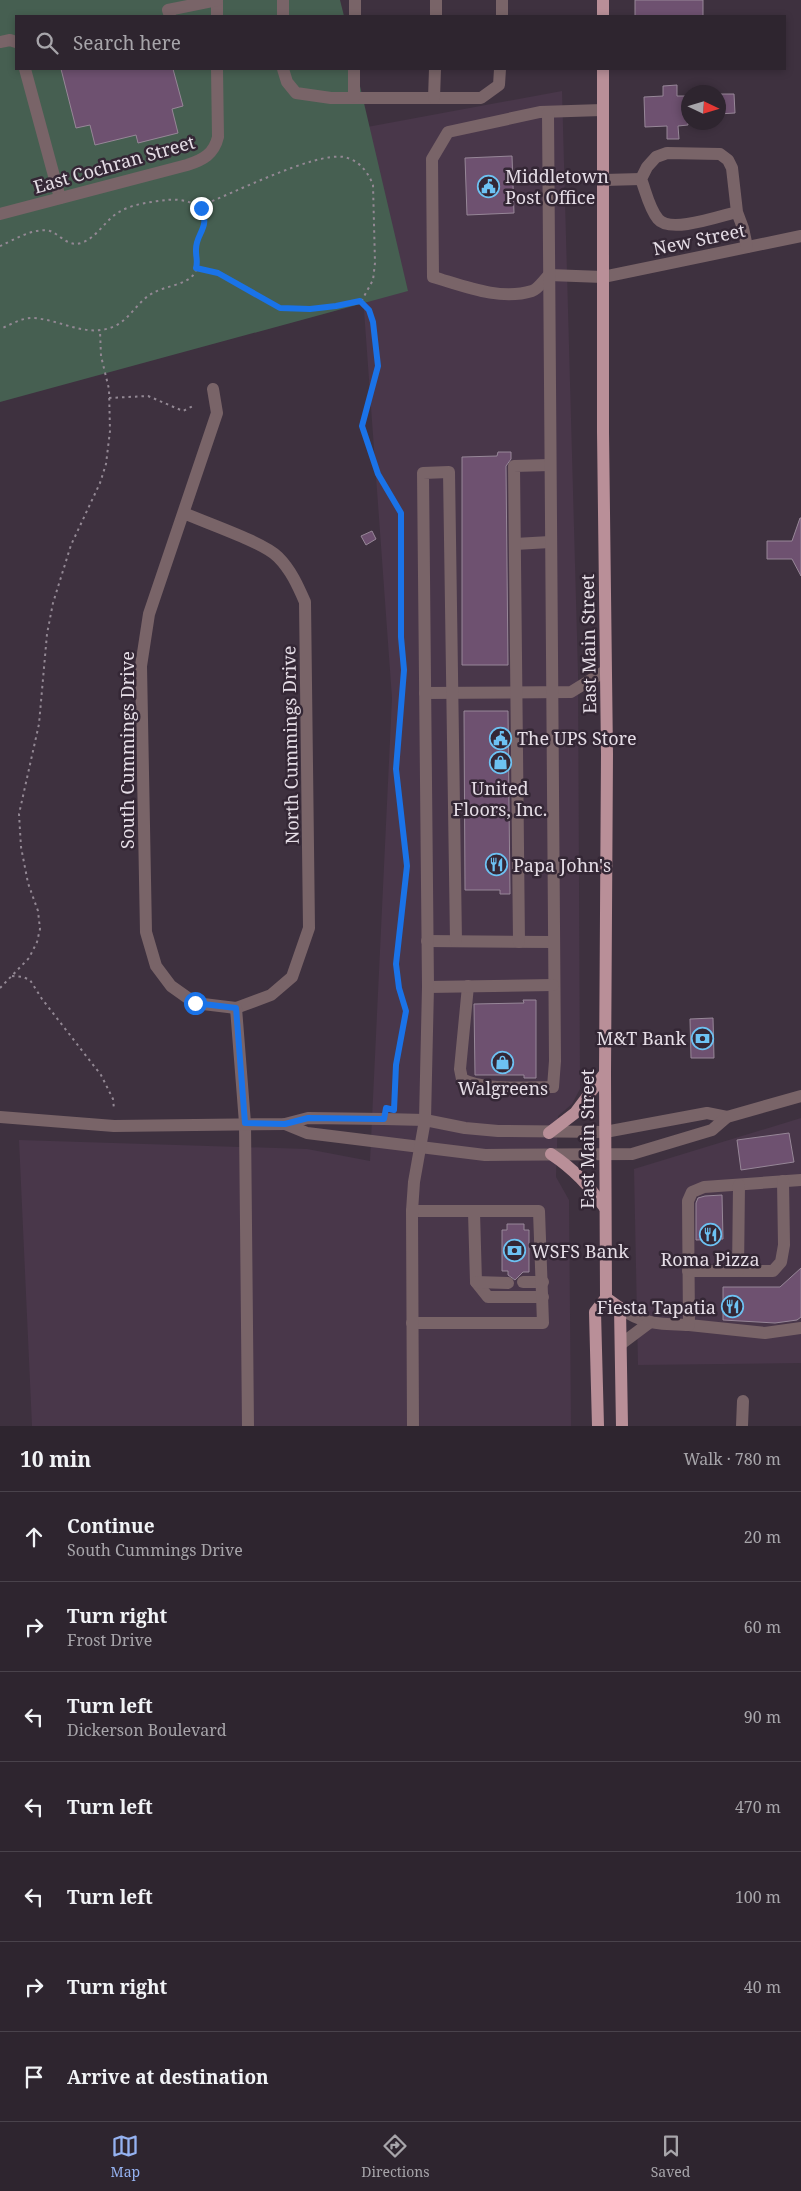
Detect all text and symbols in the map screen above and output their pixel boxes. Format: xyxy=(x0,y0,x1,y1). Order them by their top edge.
search box xyxy=(15,15,786,70)
icon: search xyxy=(33,29,61,57)
text: Search here xyxy=(73,30,181,56)
north arrow xyxy=(681,85,726,130)
street label: East Cochran Street xyxy=(30,129,198,199)
place label: Middletown Post Office xyxy=(505,164,609,209)
public building icon: Middletown Post Office xyxy=(477,174,501,198)
route end xyxy=(190,197,213,220)
street label: New Street xyxy=(651,218,747,260)
street label: East Main Street xyxy=(575,574,601,714)
street label: North Cummings Drive xyxy=(276,645,304,845)
street label: South Cummings Drive xyxy=(115,651,139,849)
public building icon: The UPS Store xyxy=(489,726,513,750)
place label: The UPS Store xyxy=(517,726,637,750)
shop icon: United Floors, Inc. xyxy=(488,751,512,775)
place label: United Floors, Inc. xyxy=(453,776,547,821)
restaurant icon: Papa John's xyxy=(485,853,509,877)
place label: Papa John's xyxy=(513,853,611,877)
route start xyxy=(184,992,207,1015)
place label: M&T Bank xyxy=(597,1026,686,1050)
bank icon: M&T Bank xyxy=(690,1026,714,1050)
shop icon: Walgreens xyxy=(491,1051,515,1075)
street label: East Main Street xyxy=(575,1069,599,1209)
place label: Walgreens xyxy=(458,1076,548,1100)
restaurant icon: Roma Pizza xyxy=(698,1222,722,1246)
bank icon: WSFS Bank xyxy=(503,1239,527,1263)
place label: WSFS Bank xyxy=(531,1239,629,1263)
place label: Roma Pizza xyxy=(660,1247,760,1271)
place label: Fiesta Tapatia xyxy=(597,1295,716,1319)
restaurant icon: Fiesta Tapatia xyxy=(720,1295,744,1319)
text: 10 min xyxy=(20,1445,91,1473)
text: Walk · 780 m xyxy=(684,1448,781,1470)
text: Continue xyxy=(67,1513,155,1539)
icon: ahead xyxy=(20,1523,48,1551)
text: 20 m xyxy=(744,1526,781,1548)
text: South Cummings Drive xyxy=(67,1539,243,1561)
text: Turn right xyxy=(67,1603,167,1629)
icon: right xyxy=(20,1613,48,1641)
text: 60 m xyxy=(744,1616,781,1638)
text: Frost Drive xyxy=(67,1629,152,1651)
text: Turn left xyxy=(67,1693,153,1719)
icon: left xyxy=(20,1703,48,1731)
text: 90 m xyxy=(744,1706,781,1728)
text: Dickerson Boulevard xyxy=(67,1719,227,1741)
icon: left xyxy=(20,1793,48,1821)
text: Turn left xyxy=(67,1794,153,1820)
text: 470 m xyxy=(735,1796,781,1818)
icon: left xyxy=(20,1883,48,1911)
text: Turn left xyxy=(67,1884,153,1910)
text: 100 m xyxy=(735,1886,781,1908)
icon: right xyxy=(20,1973,48,2001)
text: Turn right xyxy=(67,1974,167,2000)
text: 40 m xyxy=(744,1976,781,1998)
icon: arrive xyxy=(20,2063,48,2091)
text: Arrive at destination xyxy=(67,2064,269,2090)
tab: Map xyxy=(111,2132,140,2181)
tab: Directions xyxy=(361,2132,430,2181)
tab: Saved xyxy=(651,2132,690,2181)

